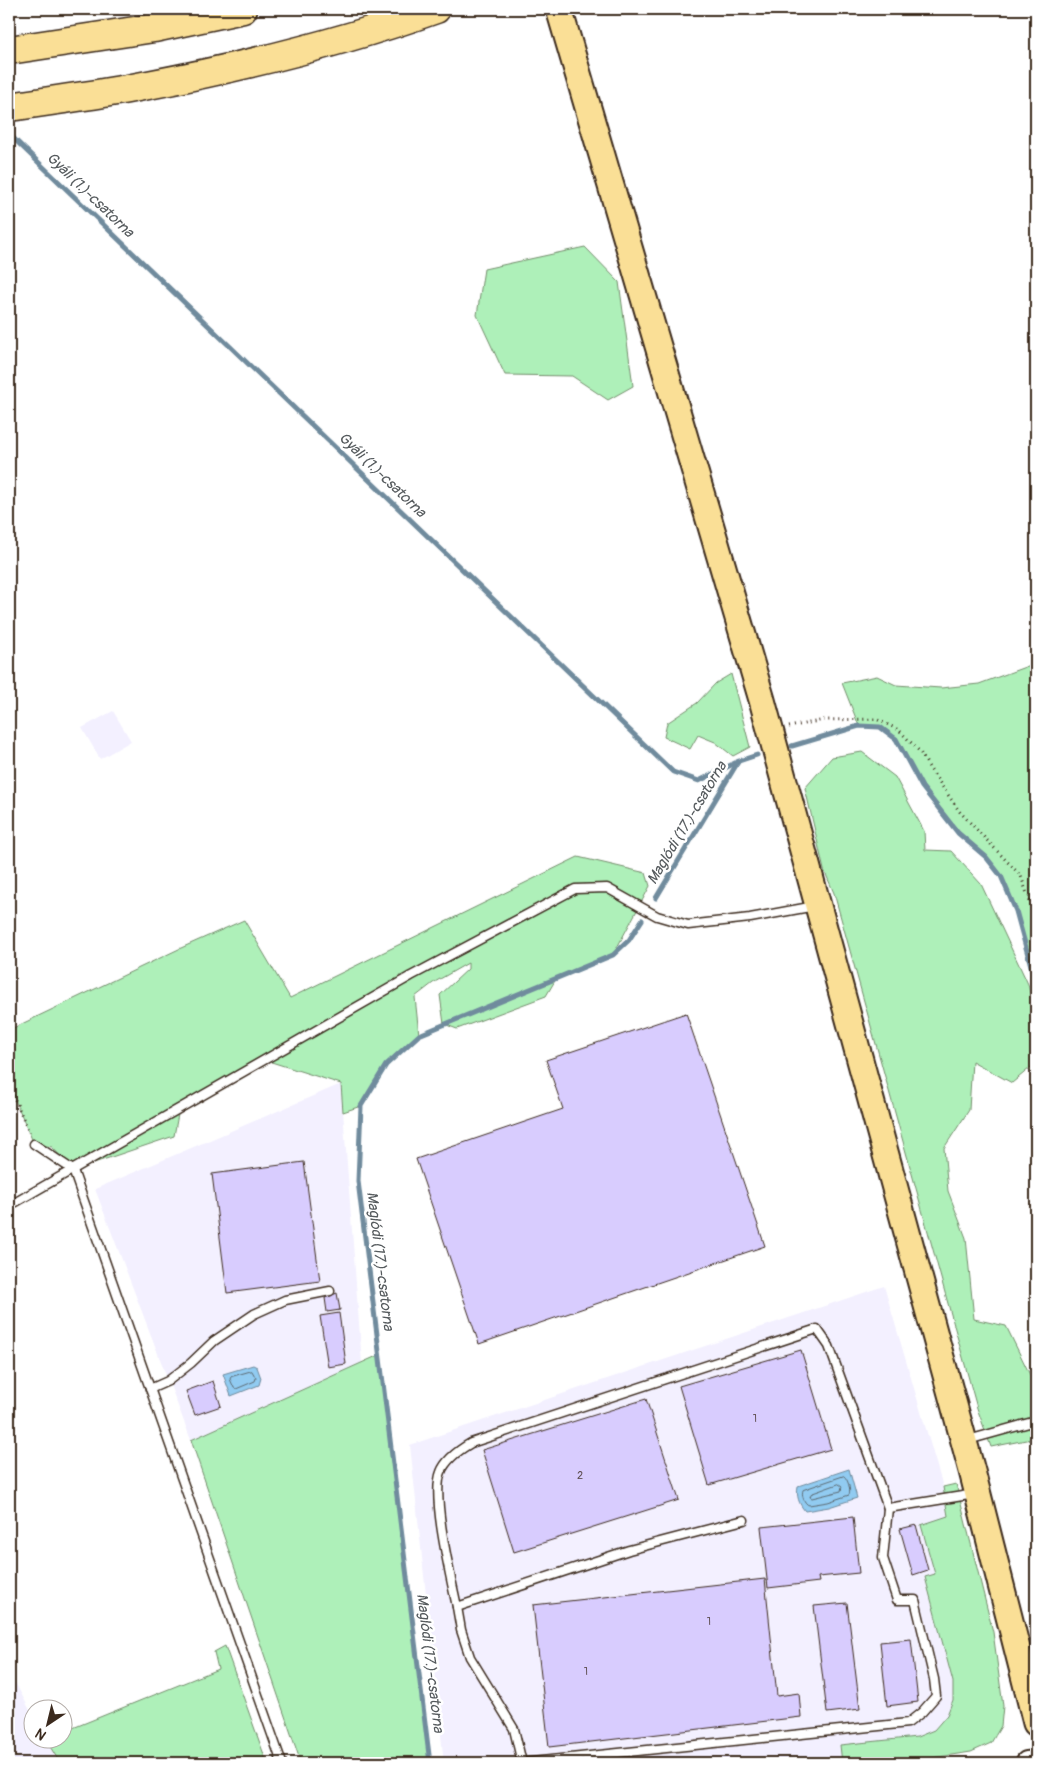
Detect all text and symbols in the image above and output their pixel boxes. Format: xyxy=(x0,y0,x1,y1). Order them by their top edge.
water label: Gyáli (1.)-csatorna xyxy=(42,148,138,242)
water label: Gyáli (1.)-csatorna xyxy=(334,428,430,522)
water label: Maglódi (17.)-csatorna xyxy=(643,757,732,888)
water label: Maglódi (17.)-csatorna xyxy=(362,1191,398,1332)
house number: 1 xyxy=(753,1412,757,1425)
house number: 2 xyxy=(577,1469,583,1482)
water label: Maglódi (17.)-csatorna xyxy=(412,1593,448,1734)
house number: 1 xyxy=(707,1615,711,1628)
house number: 1 xyxy=(584,1665,588,1678)
north arrow xyxy=(22,1700,72,1750)
text: N xyxy=(32,1725,50,1744)

